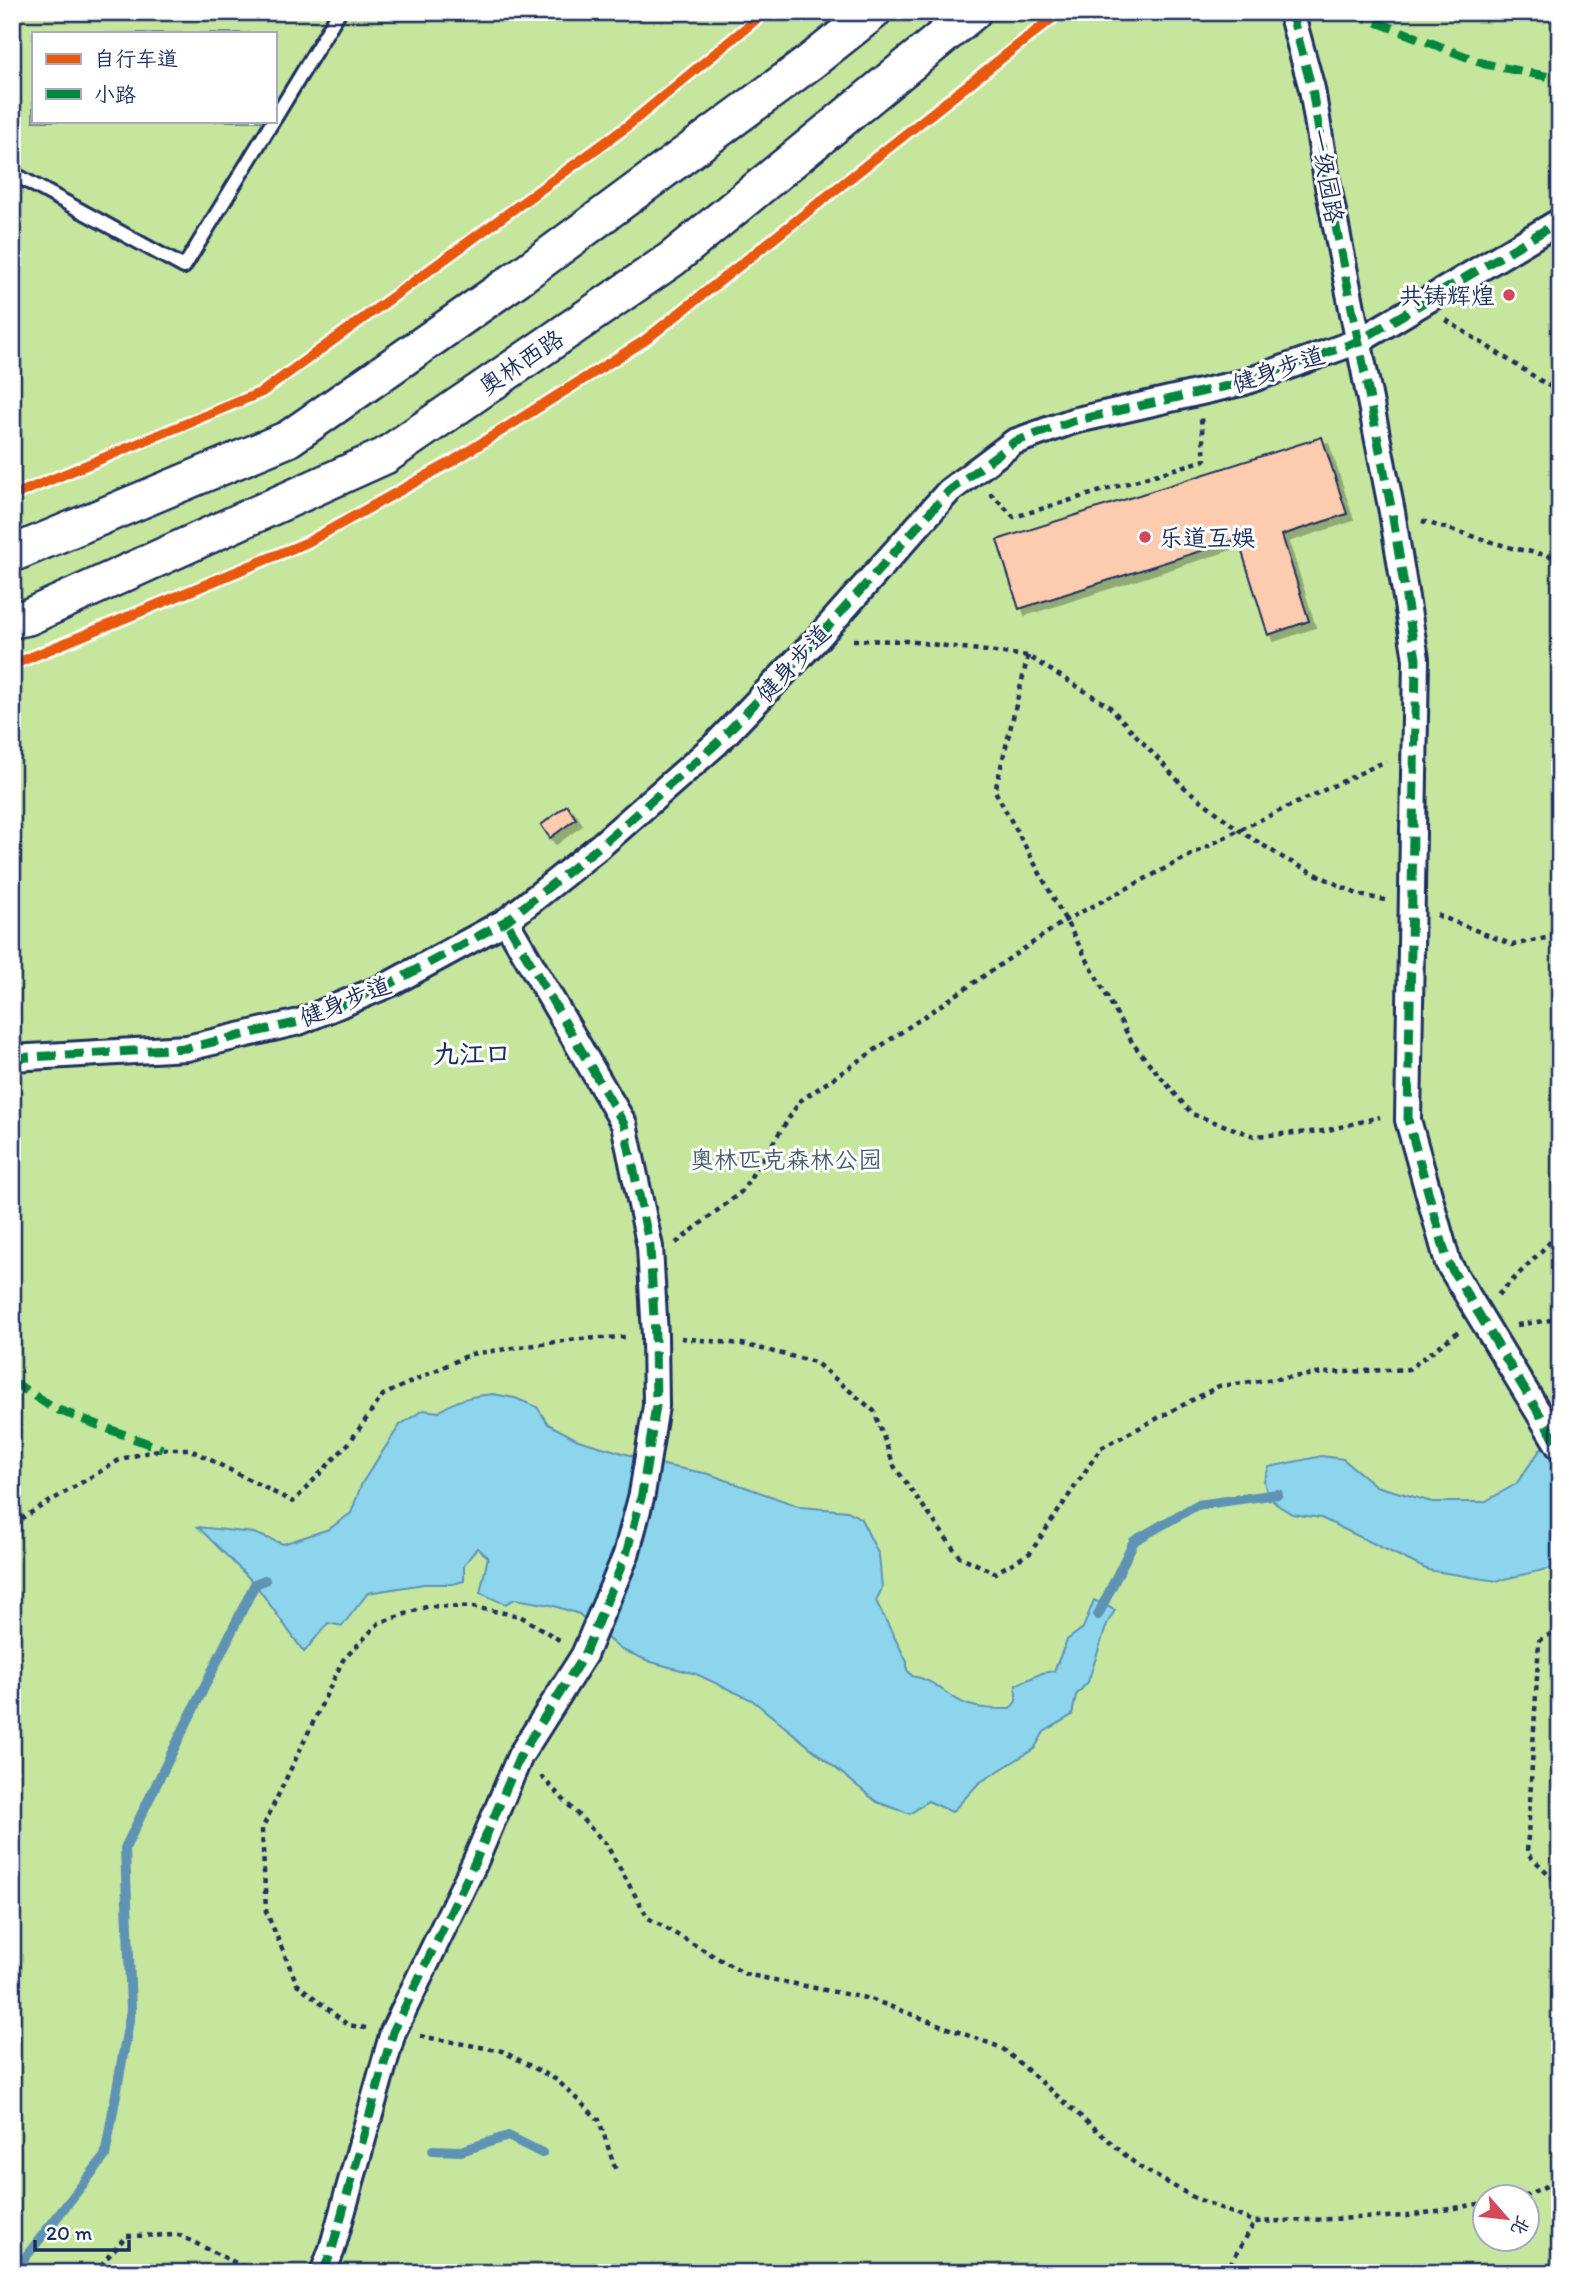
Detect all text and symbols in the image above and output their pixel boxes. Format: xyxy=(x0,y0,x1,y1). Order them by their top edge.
legend xyxy=(32,32,276,122)
text: 自行车道 xyxy=(94,46,178,71)
text: 小路 xyxy=(94,82,136,107)
street label: 一级园路 xyxy=(1304,126,1350,226)
place label: 共铸辉煌 xyxy=(1399,281,1495,310)
marker: 共铸辉煌 xyxy=(1501,287,1517,303)
street label: 奥林西路 xyxy=(473,323,569,401)
street label: 健身步道 xyxy=(1228,340,1328,398)
place label: 乐道互娱 xyxy=(1159,523,1255,552)
marker: 乐道互娱 xyxy=(1137,529,1153,545)
street label: 健身步道 xyxy=(750,618,836,708)
street label: 健身步道 xyxy=(295,970,395,1032)
district label: 九江口 xyxy=(433,1038,511,1070)
park label: 奥林匹克森林公园 xyxy=(690,1145,882,1174)
north arrow xyxy=(1470,2184,1540,2254)
scale bar xyxy=(35,2208,130,2252)
text: 北 xyxy=(1506,2212,1535,2240)
text: 20 m xyxy=(46,2220,93,2245)

